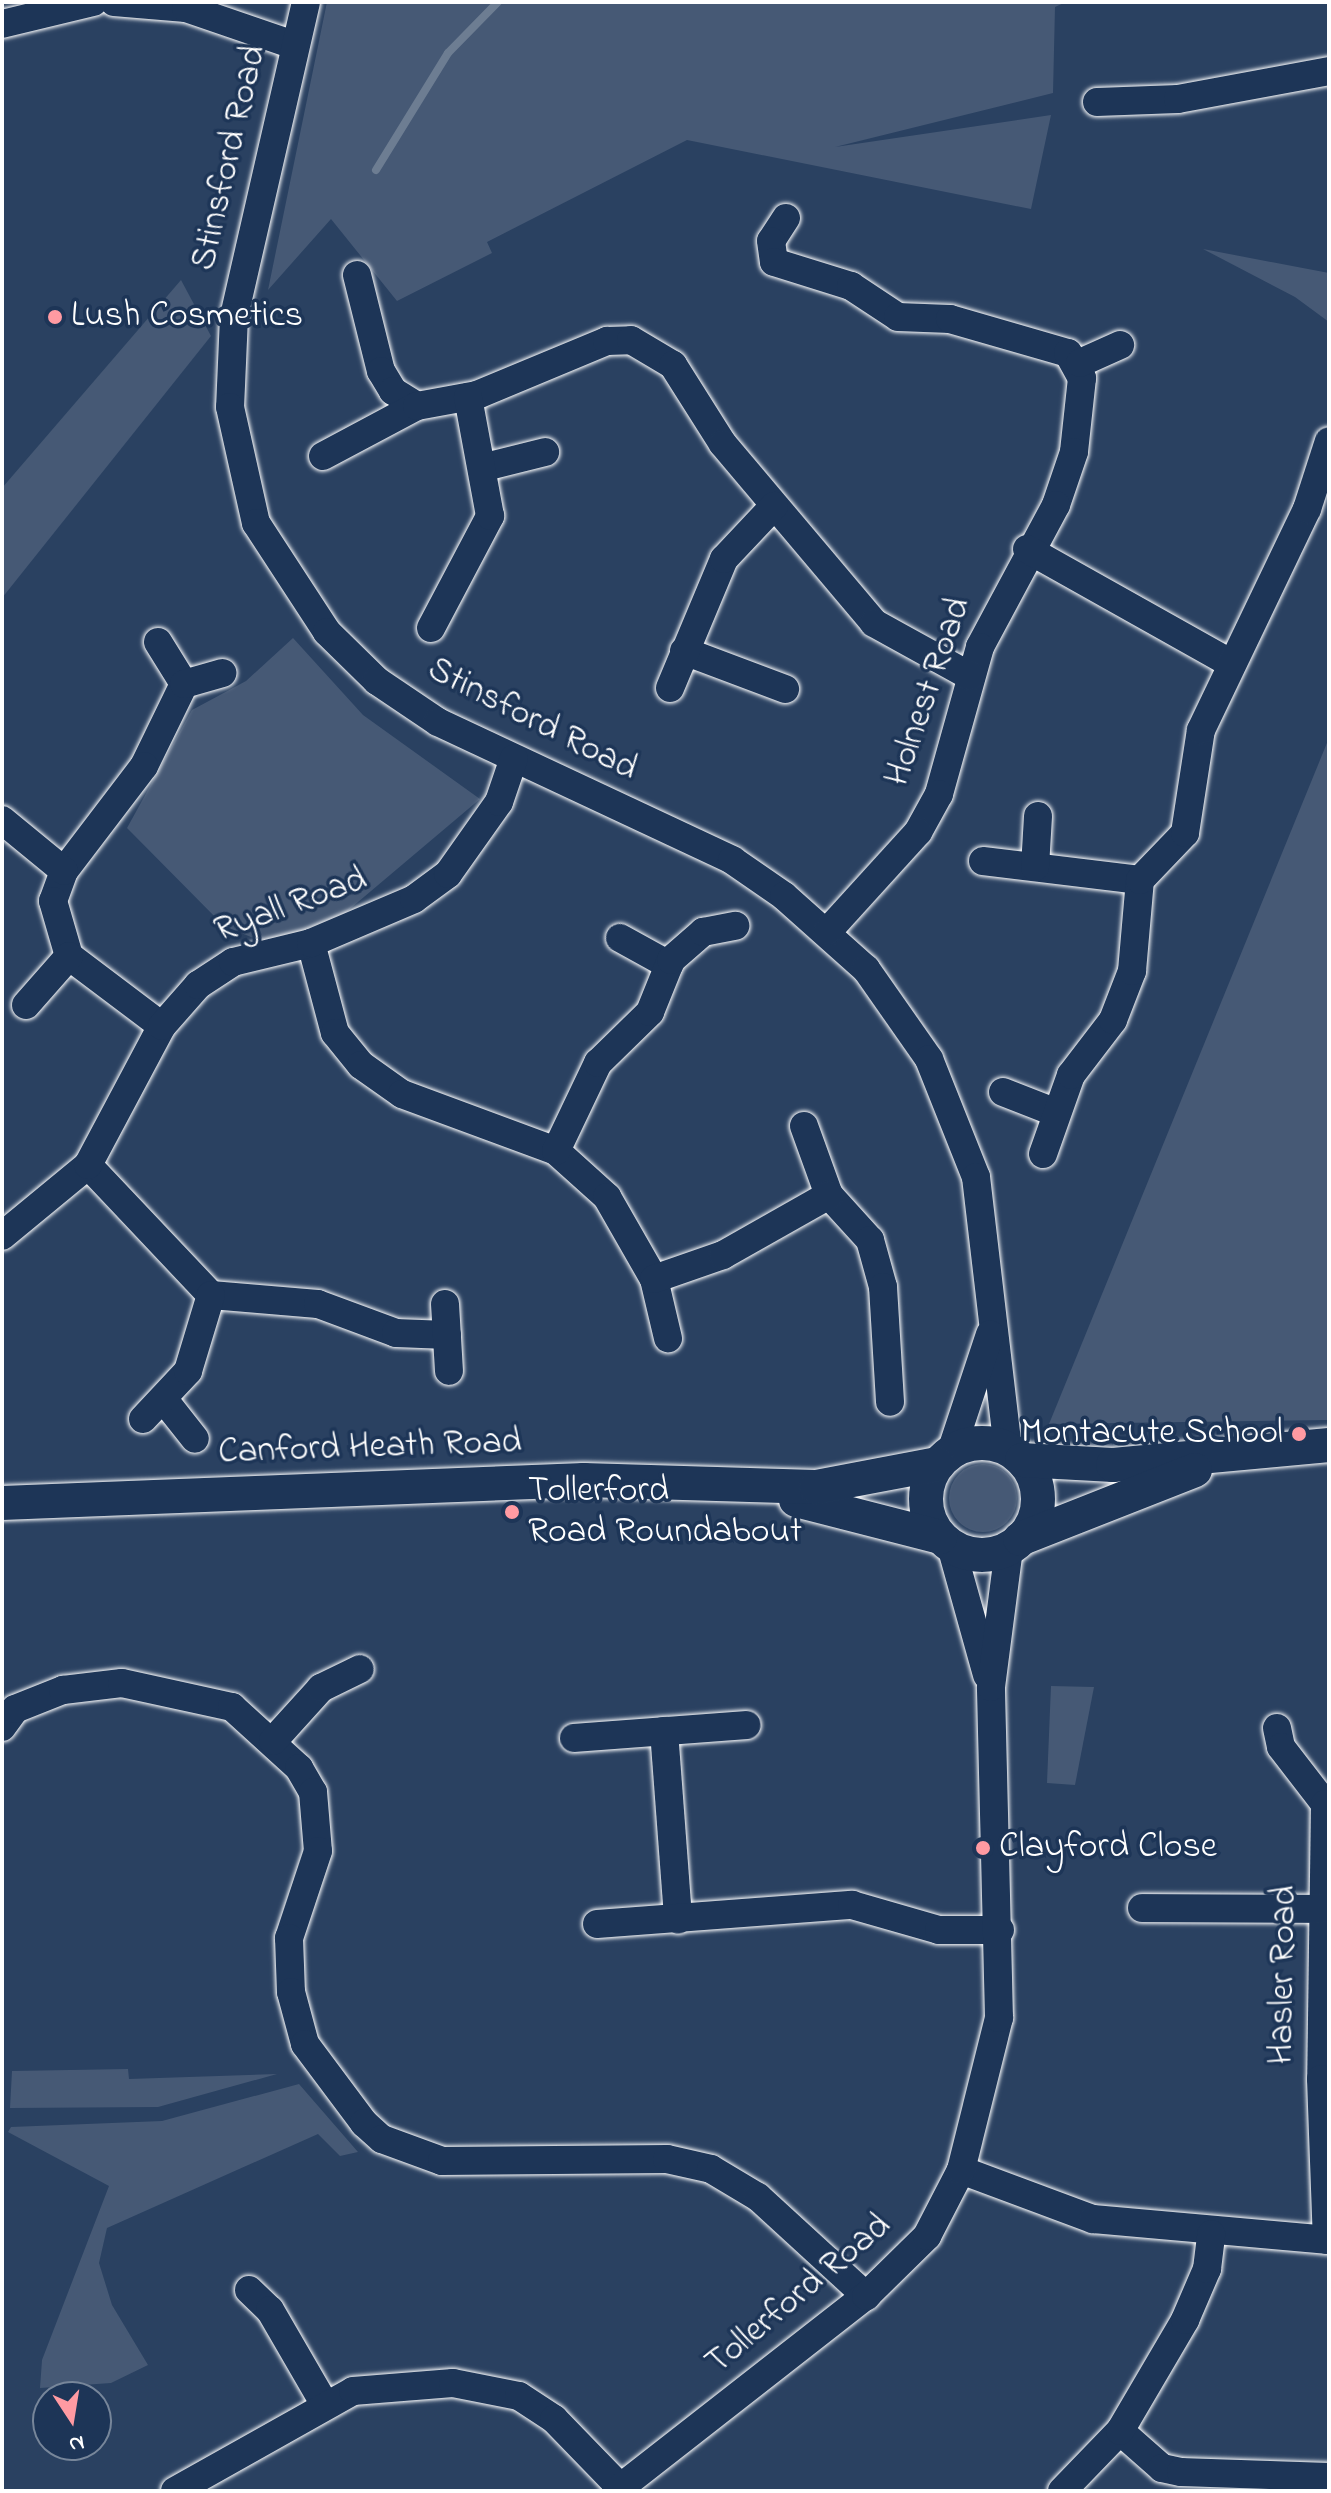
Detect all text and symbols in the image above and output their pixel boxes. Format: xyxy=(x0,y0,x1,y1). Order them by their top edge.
street label: Stinsford Road xyxy=(183,41,277,275)
place label: Lush Cosmetics xyxy=(71,295,303,339)
marker: Lush Cosmetics xyxy=(46,308,64,326)
street label: Holnest Road xyxy=(877,592,981,792)
street label: Stinsford Road xyxy=(420,649,644,791)
street label: Ryall Road xyxy=(209,859,373,953)
place label: Montacute School xyxy=(1021,1412,1283,1456)
street label: Canford Heath Road xyxy=(218,1421,522,1475)
marker: Montacute School xyxy=(1290,1425,1308,1443)
place label: Tollerford Road Roundabout xyxy=(528,1469,802,1554)
marker: Tollerford Road Roundabout xyxy=(503,1503,521,1521)
place label: Clayford Close xyxy=(999,1826,1217,1870)
marker: Clayford Close xyxy=(974,1839,992,1857)
street label: Hasler Road xyxy=(1261,1885,1307,2065)
street label: Tollerford Road xyxy=(698,2205,900,2385)
north arrow xyxy=(32,2381,112,2461)
text: N xyxy=(66,2425,87,2460)

